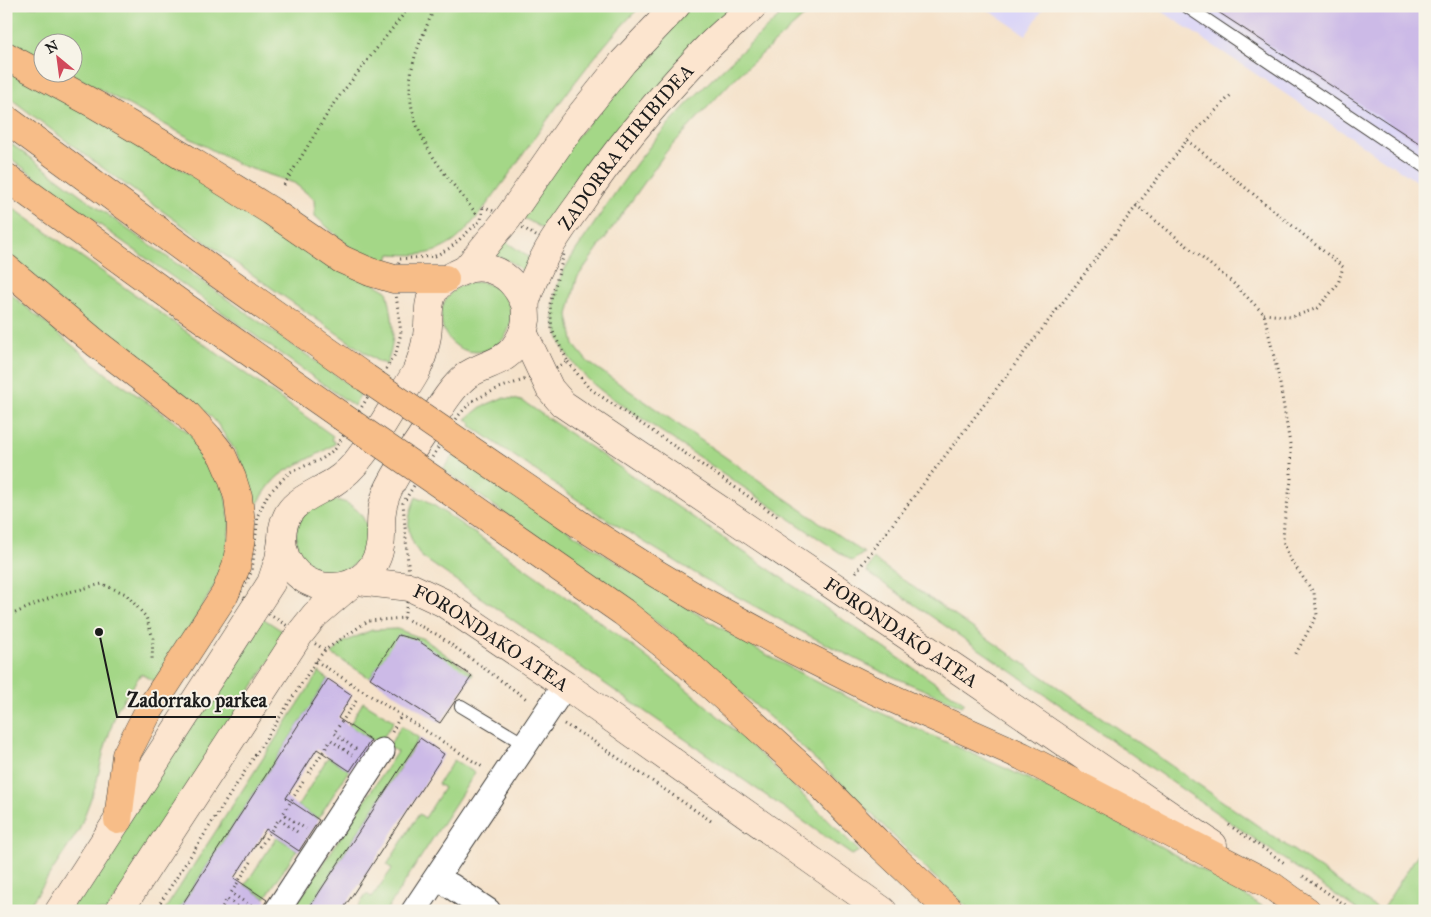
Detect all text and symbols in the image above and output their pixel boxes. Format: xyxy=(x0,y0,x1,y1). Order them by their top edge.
north arrow xyxy=(32,32,82,82)
text: N xyxy=(43,37,61,57)
street label: ZADORRA HIRIBIDEA xyxy=(553,59,698,234)
street label: FORONDAKO ATEA xyxy=(820,572,983,692)
street label: FORONDAKO ATEA xyxy=(410,579,574,696)
callout: Zadorrako parkea xyxy=(117,682,276,717)
text: Zadorrako parkea xyxy=(127,688,267,713)

